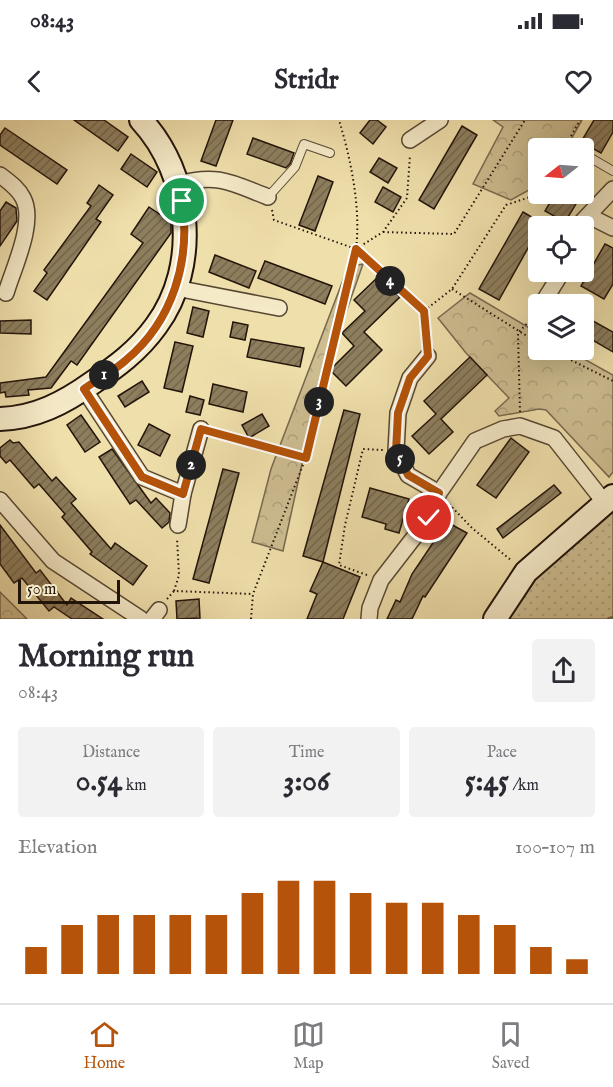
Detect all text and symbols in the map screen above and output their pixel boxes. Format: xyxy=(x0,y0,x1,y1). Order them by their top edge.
text: 08:43 xyxy=(30,7,74,35)
text: Stridr xyxy=(274,64,339,98)
icon: back xyxy=(18,65,51,98)
icon: heart xyxy=(562,65,595,98)
north arrow xyxy=(528,138,594,204)
map controls xyxy=(528,138,594,360)
pin xyxy=(156,175,207,226)
icon: arrive xyxy=(165,184,198,217)
button: locate xyxy=(528,216,594,282)
pin: 4 xyxy=(375,266,405,296)
text: 4 xyxy=(386,271,394,291)
button: layers xyxy=(528,294,594,360)
pin: 1 xyxy=(89,360,119,390)
text: 1 xyxy=(101,365,107,385)
pin: 3 xyxy=(304,387,334,417)
text: 3 xyxy=(316,392,322,412)
pin: 5 xyxy=(385,444,415,474)
text: 5 xyxy=(397,449,403,469)
pin: 2 xyxy=(176,450,206,480)
text: 2 xyxy=(187,455,195,475)
pin xyxy=(403,492,454,543)
icon: check xyxy=(412,501,445,534)
scale bar xyxy=(18,577,120,604)
text: 50 m xyxy=(27,580,56,600)
text: Morning run xyxy=(18,636,194,678)
button: share xyxy=(532,639,595,702)
text: 08:43 xyxy=(18,680,58,705)
text: Distance xyxy=(82,743,140,763)
text: Time xyxy=(289,743,324,763)
text: Pace xyxy=(487,743,517,763)
text: 0.54 xyxy=(76,763,122,801)
text: 3:06 xyxy=(283,763,330,801)
text: 5:45 xyxy=(465,763,509,801)
text: km xyxy=(122,776,147,796)
text: /km xyxy=(509,776,539,796)
text: Elevation xyxy=(18,835,97,860)
text: 100–107 m xyxy=(515,835,595,860)
tab: Home xyxy=(83,1018,125,1074)
tab: Map xyxy=(292,1018,325,1074)
tab: Saved xyxy=(492,1018,530,1074)

